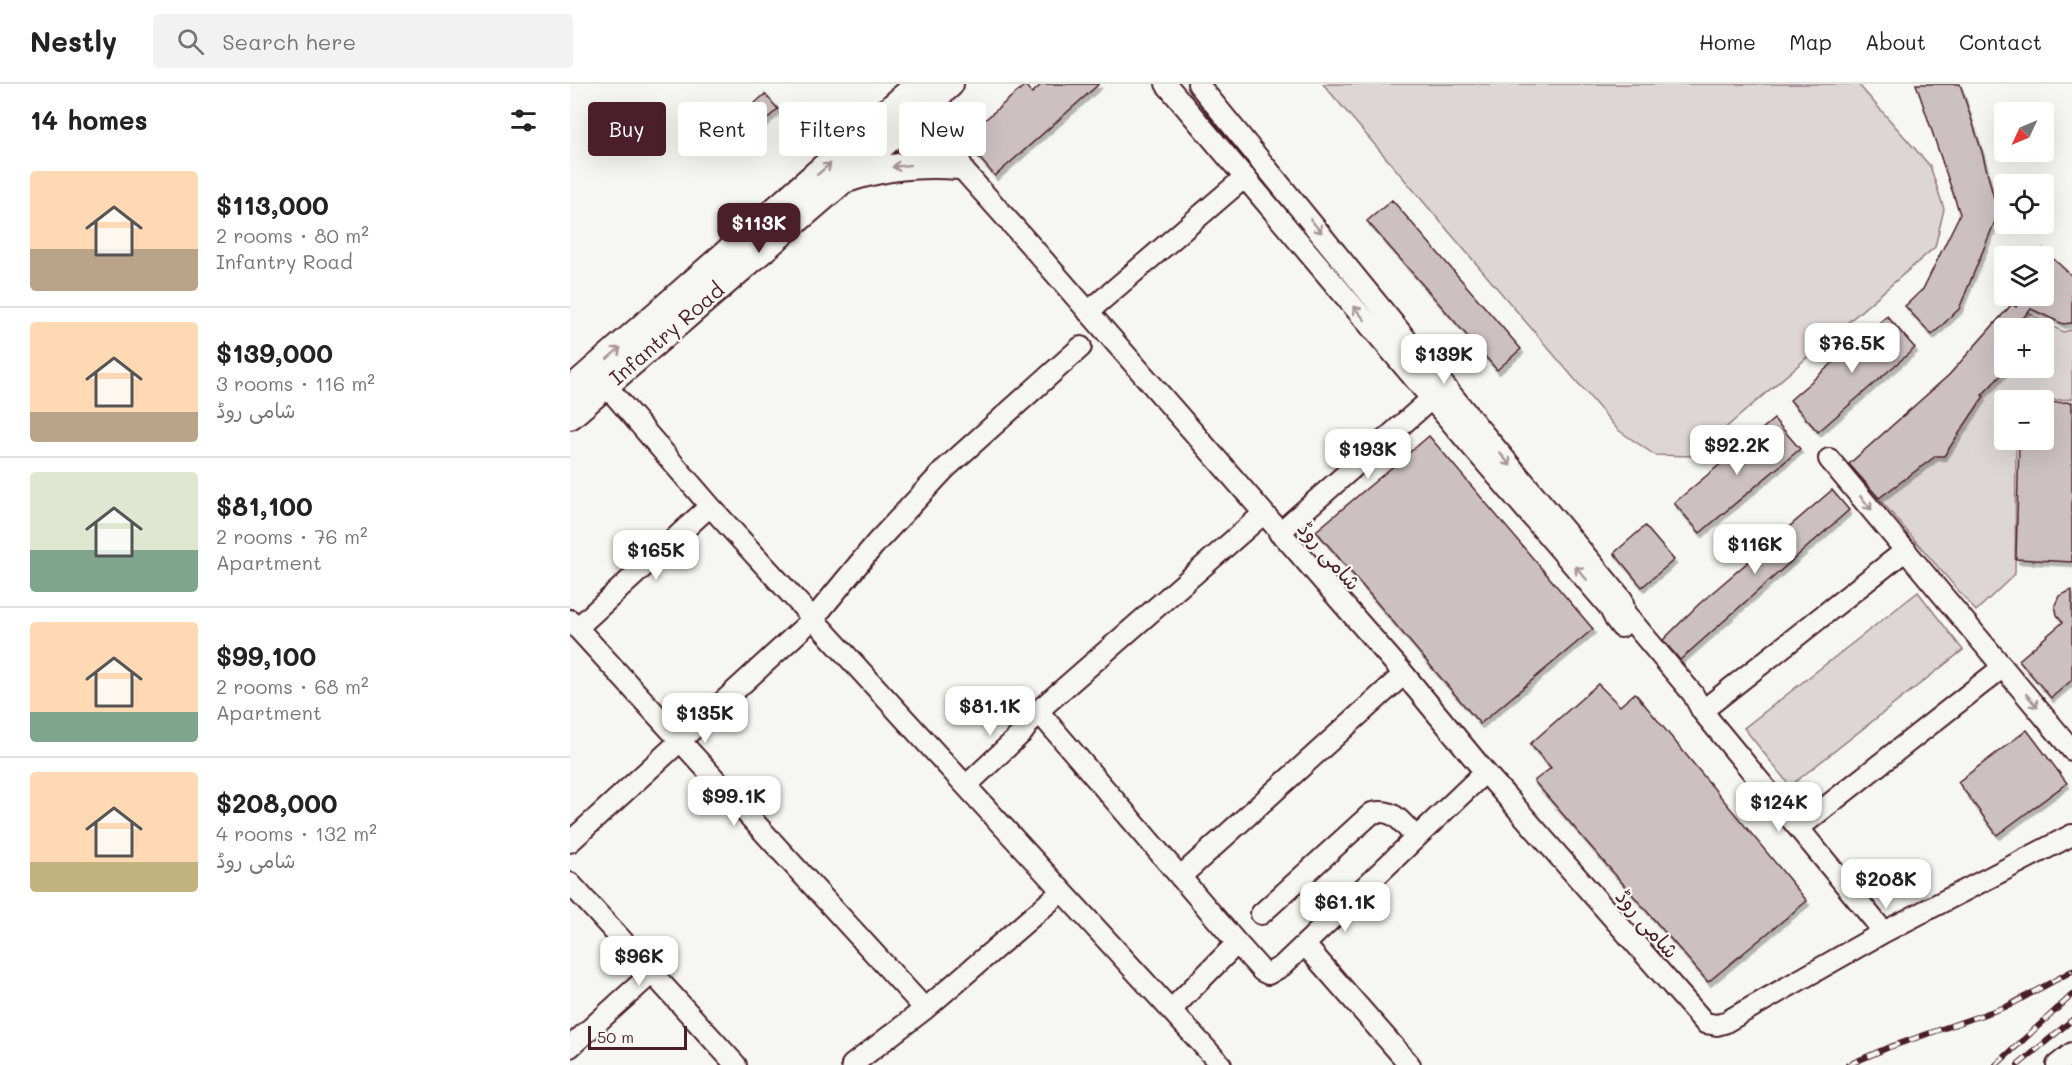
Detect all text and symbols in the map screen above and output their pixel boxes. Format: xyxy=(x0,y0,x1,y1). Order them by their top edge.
search box xyxy=(153,14,573,68)
text: Nestly xyxy=(30,23,117,59)
icon: search xyxy=(174,25,207,58)
text: Search here xyxy=(222,27,356,56)
text: Home xyxy=(1699,28,1756,55)
text: Map xyxy=(1789,28,1832,55)
text: About xyxy=(1865,28,1926,55)
text: Contact xyxy=(1959,28,2042,55)
chip: Buy xyxy=(588,102,666,156)
chip: Rent xyxy=(678,102,767,156)
chip: Filters xyxy=(779,102,887,156)
chip: New xyxy=(899,102,986,156)
north arrow xyxy=(1994,102,2054,162)
map controls xyxy=(1994,102,2054,450)
text: 14 homes xyxy=(30,103,148,137)
icon: filters xyxy=(507,104,540,137)
one-way arrow xyxy=(891,160,911,171)
one-way arrow xyxy=(816,162,831,176)
button: locate xyxy=(1994,174,2054,234)
text: $113,000 xyxy=(216,188,329,222)
icon: home xyxy=(78,195,150,267)
pin: $113K xyxy=(717,203,801,254)
text: $113K xyxy=(731,209,787,235)
one-way arrow xyxy=(1309,218,1323,233)
text: 2 rooms · 80 m² xyxy=(216,222,369,248)
button: layers xyxy=(1994,246,2054,306)
text: Infantry Road xyxy=(216,248,353,274)
street label: Infantry Road xyxy=(603,276,729,390)
one-way arrow xyxy=(1353,305,1366,321)
button: + xyxy=(1994,318,2054,378)
pin: $76.5K xyxy=(1803,323,1901,374)
text: $76.5K xyxy=(1819,329,1885,355)
pin: $139K xyxy=(1402,334,1486,385)
text: $139,000 xyxy=(216,336,333,370)
text: $139K xyxy=(1415,340,1473,366)
icon: home xyxy=(78,346,150,418)
one-way arrow xyxy=(606,346,621,360)
text: 3 rooms · 116 m² xyxy=(216,370,375,396)
button: − xyxy=(1994,390,2054,450)
text: شامی روڈ xyxy=(216,397,295,423)
pin: $92.2K xyxy=(1688,425,1786,476)
pin: $193K xyxy=(1326,429,1410,480)
text: $92.2K xyxy=(1704,431,1770,457)
text: $193K xyxy=(1339,435,1397,461)
one-way arrow xyxy=(1498,451,1512,466)
text: $81,100 xyxy=(216,489,313,523)
one-way arrow xyxy=(1860,495,1873,511)
icon: home xyxy=(78,496,150,568)
street label: شامی روڈ xyxy=(1291,515,1368,597)
text: 2 rooms · 76 m² xyxy=(216,523,368,549)
pin: $116K xyxy=(1713,524,1797,575)
pin: $165K xyxy=(614,530,698,581)
text: $116K xyxy=(1727,530,1783,556)
text: $165K xyxy=(627,536,685,562)
text: Apartment xyxy=(216,549,322,575)
one-way arrow xyxy=(1574,566,1588,581)
text: $99,100 xyxy=(216,639,316,673)
icon: home xyxy=(78,646,150,718)
text: 2 rooms · 68 m² xyxy=(216,673,369,699)
pin: $81.1K xyxy=(941,686,1039,737)
text: $81.1K xyxy=(959,692,1021,718)
pin: $135K xyxy=(663,693,747,744)
one-way arrow xyxy=(2025,693,2038,709)
text: Apartment xyxy=(216,699,322,725)
text: $135K xyxy=(676,699,734,725)
pin: $99.1K xyxy=(685,776,783,827)
text: $99.1K xyxy=(702,782,766,808)
pin: $124K xyxy=(1737,782,1821,833)
text: $208,000 xyxy=(216,786,338,820)
text: $124K xyxy=(1750,788,1808,814)
icon: home xyxy=(78,796,150,868)
text: 4 rooms · 132 m² xyxy=(216,820,377,846)
text: شامی روڈ xyxy=(216,847,295,873)
pin: $208K xyxy=(1844,859,1928,910)
text: $208K xyxy=(1855,865,1917,891)
pin: $61.1K xyxy=(1296,882,1394,933)
street label: شامی روڈ xyxy=(1609,883,1686,965)
text: $61.1K xyxy=(1314,888,1376,914)
pin: $96K xyxy=(603,936,675,987)
text: $96K xyxy=(614,942,664,968)
scale bar xyxy=(588,1023,687,1050)
text: 50 m xyxy=(597,1026,634,1047)

